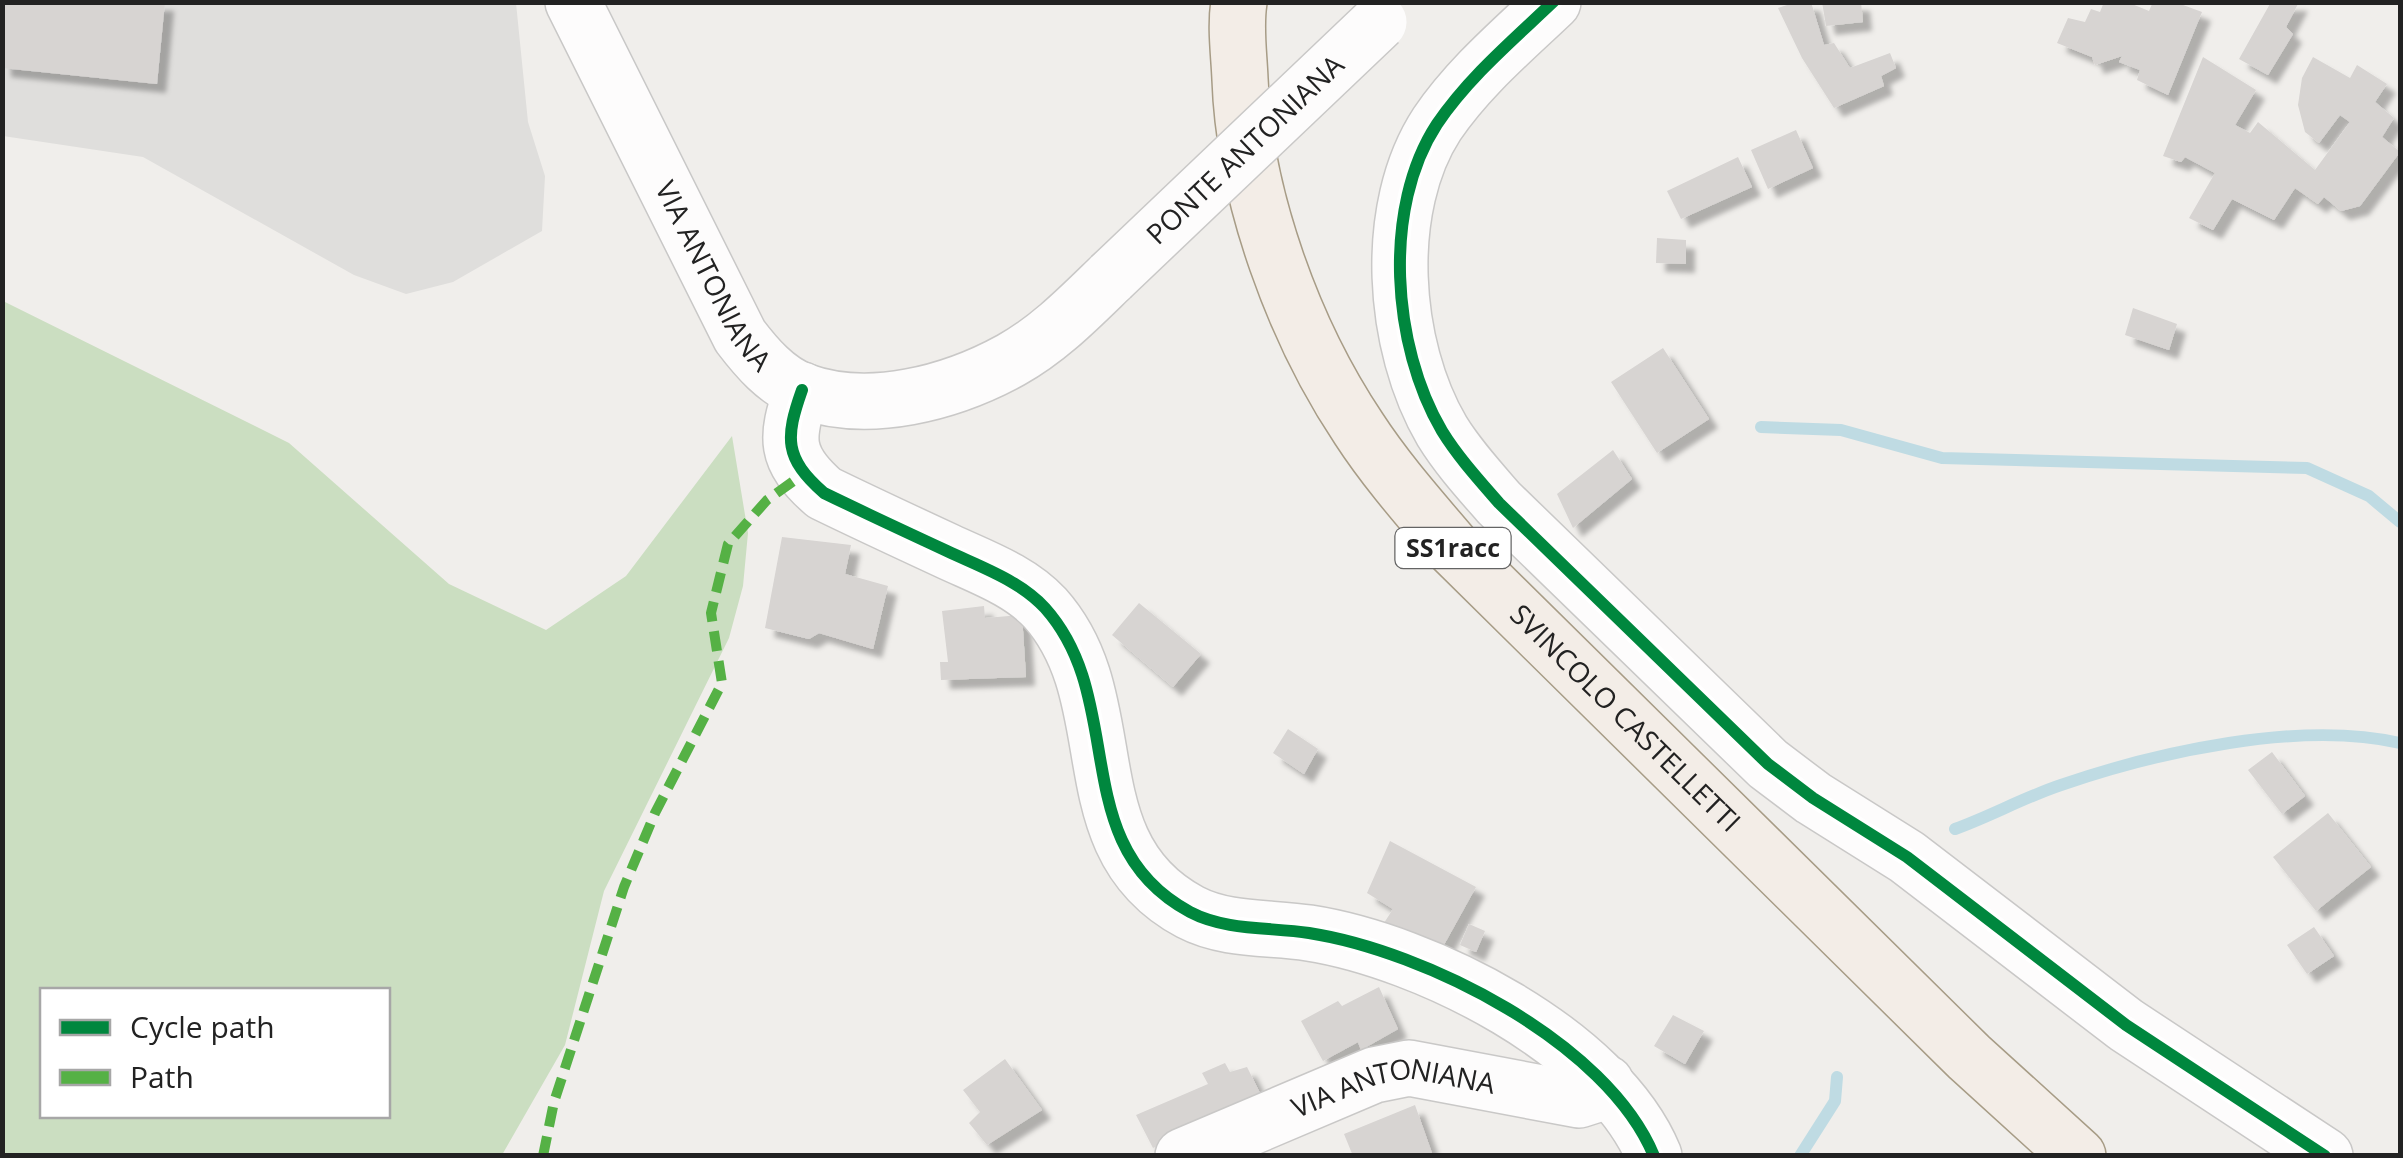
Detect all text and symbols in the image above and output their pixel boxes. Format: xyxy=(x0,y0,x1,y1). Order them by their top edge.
street label: PONTE ANTONIANA xyxy=(1137,45,1352,252)
street label: VIA ANTONIANA xyxy=(647,174,781,379)
road number: SS1racc xyxy=(1396,528,1510,568)
street label: SVINCOLO CASTELLETTI xyxy=(1503,595,1750,839)
legend xyxy=(40,988,390,1118)
text: Cycle path xyxy=(130,1006,275,1047)
street label: VIA ANTONIANA xyxy=(1285,1048,1499,1126)
text: Path xyxy=(130,1056,194,1097)

